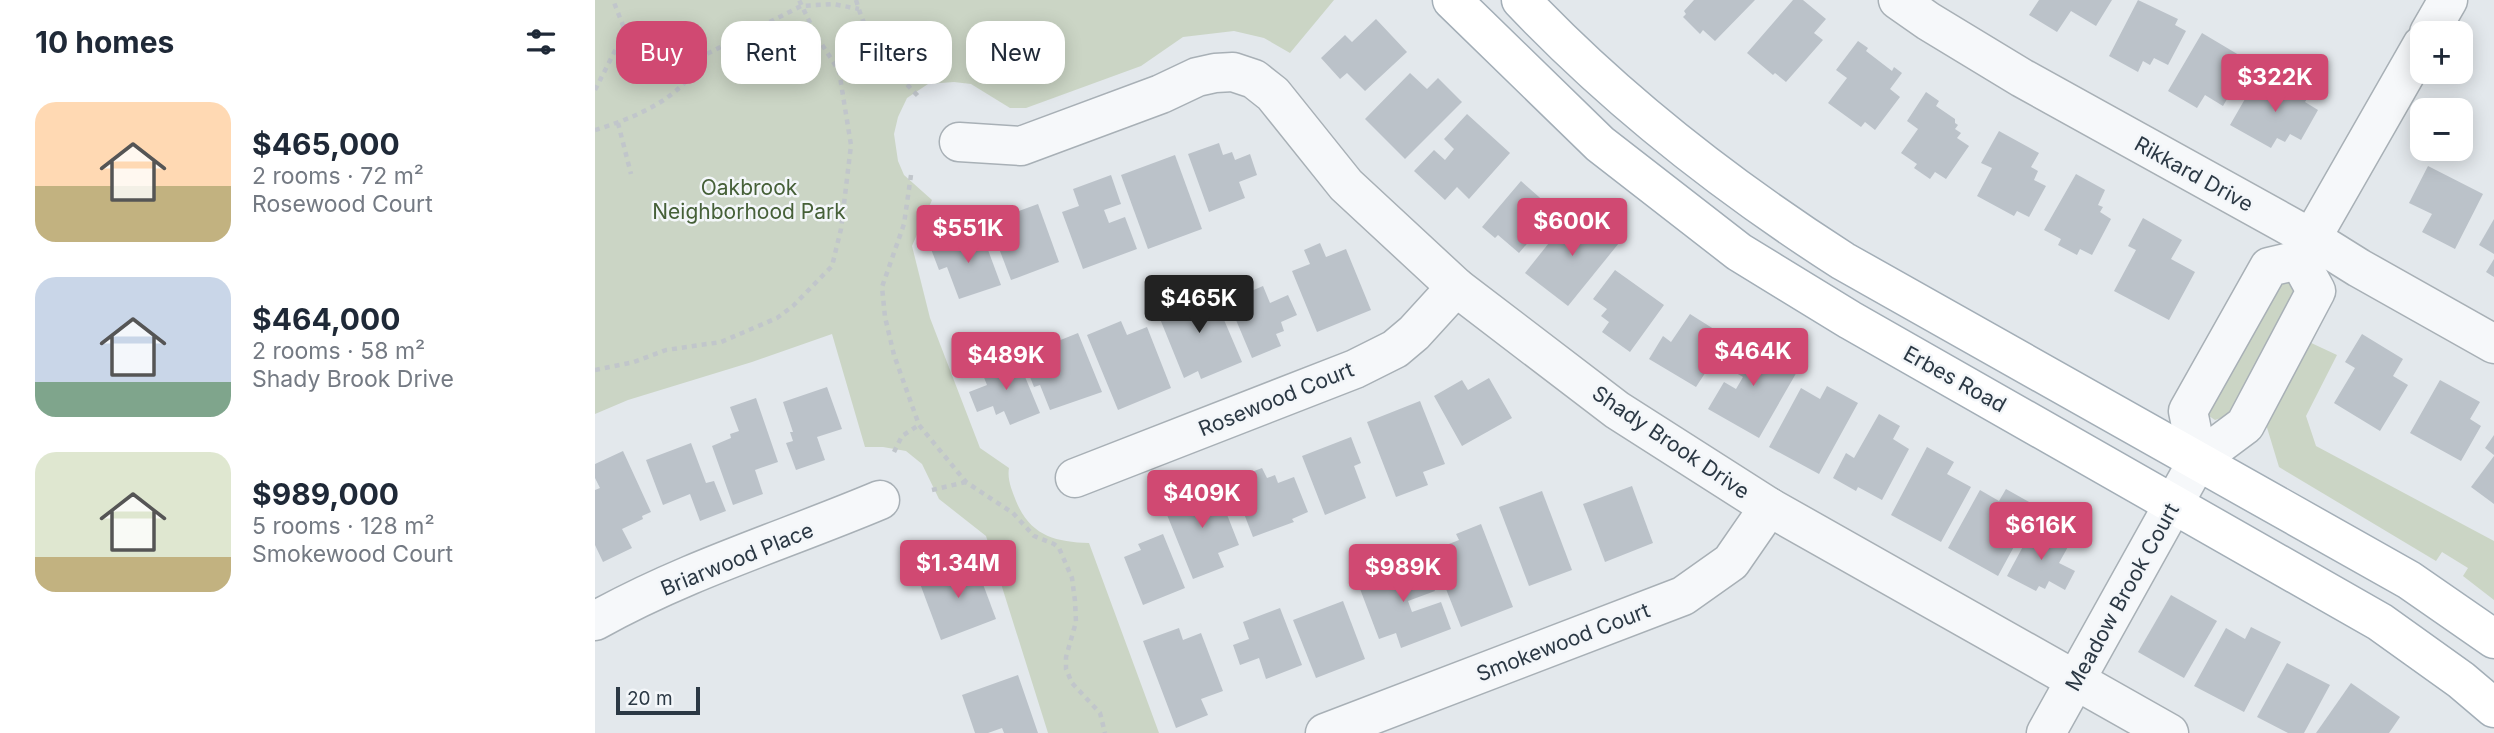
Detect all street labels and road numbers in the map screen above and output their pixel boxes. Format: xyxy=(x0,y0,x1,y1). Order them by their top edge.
street label: Rikkard Drive xyxy=(2130,131,2258,217)
street label: Erbes Road xyxy=(1899,341,2011,417)
street label: Rosewood Court xyxy=(1195,356,1357,441)
street label: Shady Brook Drive xyxy=(1588,380,1754,504)
street label: Meadow Brook Court xyxy=(2060,499,2184,695)
street label: Briarwood Place xyxy=(657,517,817,601)
street label: Smokewood Court xyxy=(1473,597,1653,687)

